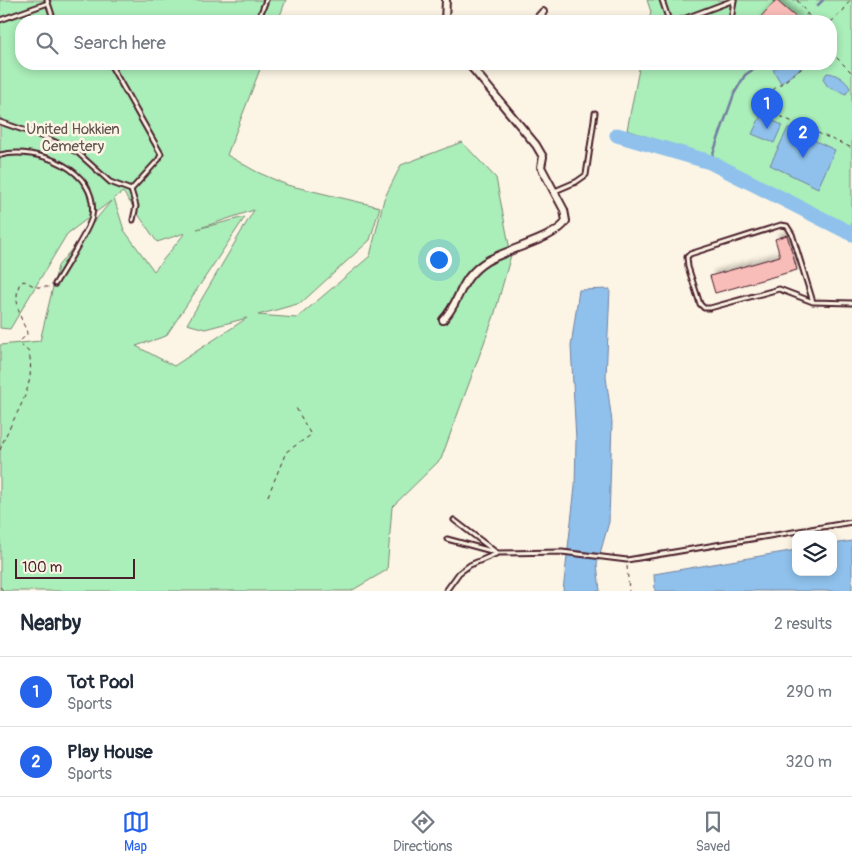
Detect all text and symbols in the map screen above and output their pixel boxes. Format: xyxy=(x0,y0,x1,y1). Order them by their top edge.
search box xyxy=(15,15,837,70)
icon: search xyxy=(33,29,61,57)
text: Search here xyxy=(73,31,166,55)
pin: 1 xyxy=(751,88,783,129)
pin: 2 xyxy=(787,117,819,158)
park label: United Hokkien Cemetery xyxy=(26,120,120,156)
your location xyxy=(426,247,452,273)
map controls xyxy=(792,531,837,576)
button: layers xyxy=(792,531,837,576)
scale bar xyxy=(15,556,135,579)
text: 100 m xyxy=(22,559,62,576)
text: Nearby xyxy=(20,610,81,637)
text: 2 results xyxy=(774,614,832,634)
text: Tot Pool xyxy=(67,670,134,694)
text: 1 xyxy=(33,682,39,702)
text: 290 m xyxy=(786,682,832,702)
text: Sports xyxy=(67,694,112,714)
text: Play House xyxy=(67,740,153,764)
text: 2 xyxy=(32,752,40,772)
text: 320 m xyxy=(786,752,832,772)
text: Sports xyxy=(67,764,112,784)
tab: Map xyxy=(122,808,150,855)
tab: Directions xyxy=(393,808,452,855)
tab: Saved xyxy=(696,808,730,855)

